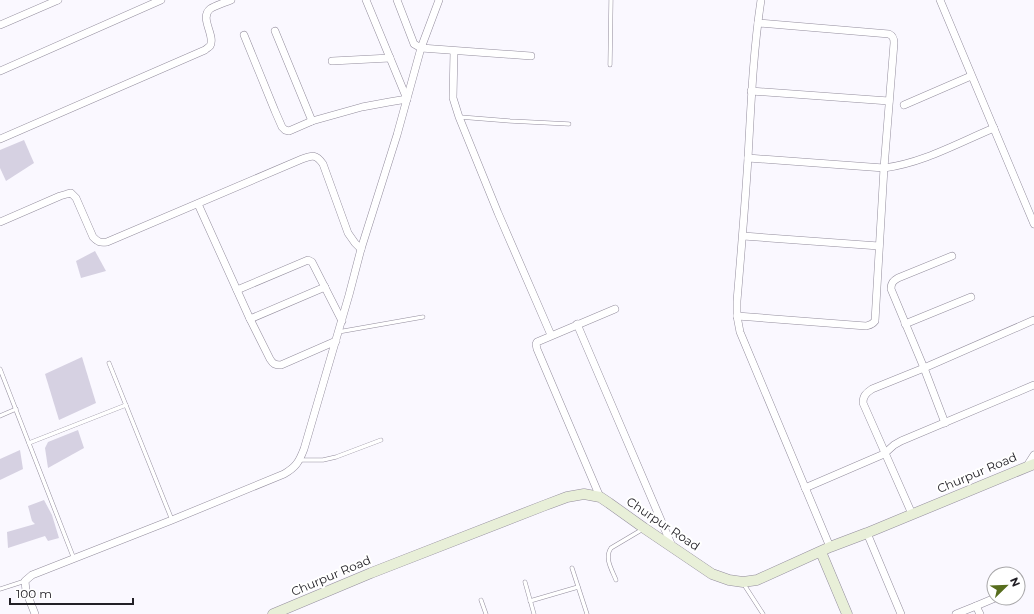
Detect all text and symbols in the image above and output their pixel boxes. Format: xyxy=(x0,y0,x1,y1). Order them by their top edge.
street label: Churpur Road xyxy=(935,449,1019,496)
street label: Churpur Road xyxy=(624,494,703,554)
street label: Churpur Road xyxy=(289,552,373,599)
north arrow xyxy=(986,566,1026,606)
text: N xyxy=(1007,575,1023,589)
scale bar xyxy=(10,580,133,606)
text: 100 m xyxy=(16,586,52,601)

